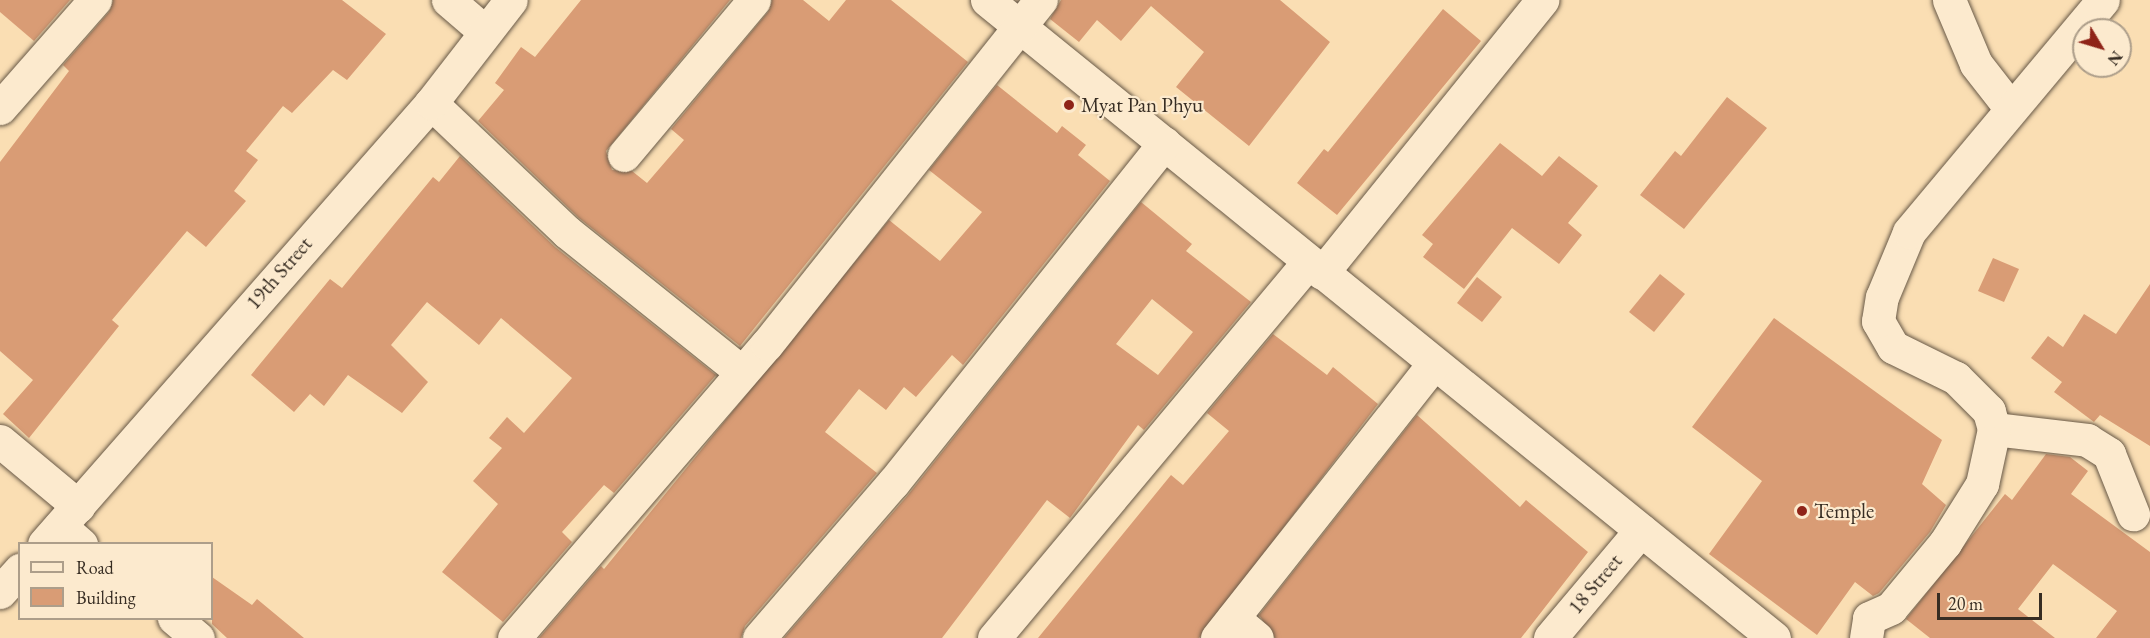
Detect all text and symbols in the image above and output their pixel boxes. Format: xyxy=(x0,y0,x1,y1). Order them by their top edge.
north arrow xyxy=(2072,18,2132,78)
text: N xyxy=(2103,47,2127,70)
place label: Myat Pan Phyu xyxy=(1081,92,1203,118)
marker: Myat Pan Phyu xyxy=(1062,98,1076,112)
street label: 19th Street xyxy=(241,232,317,314)
place label: Temple xyxy=(1814,498,1874,524)
marker: Temple xyxy=(1795,504,1809,518)
legend xyxy=(18,542,213,620)
street label: 18 Street xyxy=(1563,549,1627,619)
text: Road xyxy=(76,556,114,579)
scale bar xyxy=(1940,581,2045,619)
text: Building xyxy=(76,586,136,609)
text: 20 m xyxy=(1948,592,1983,615)

